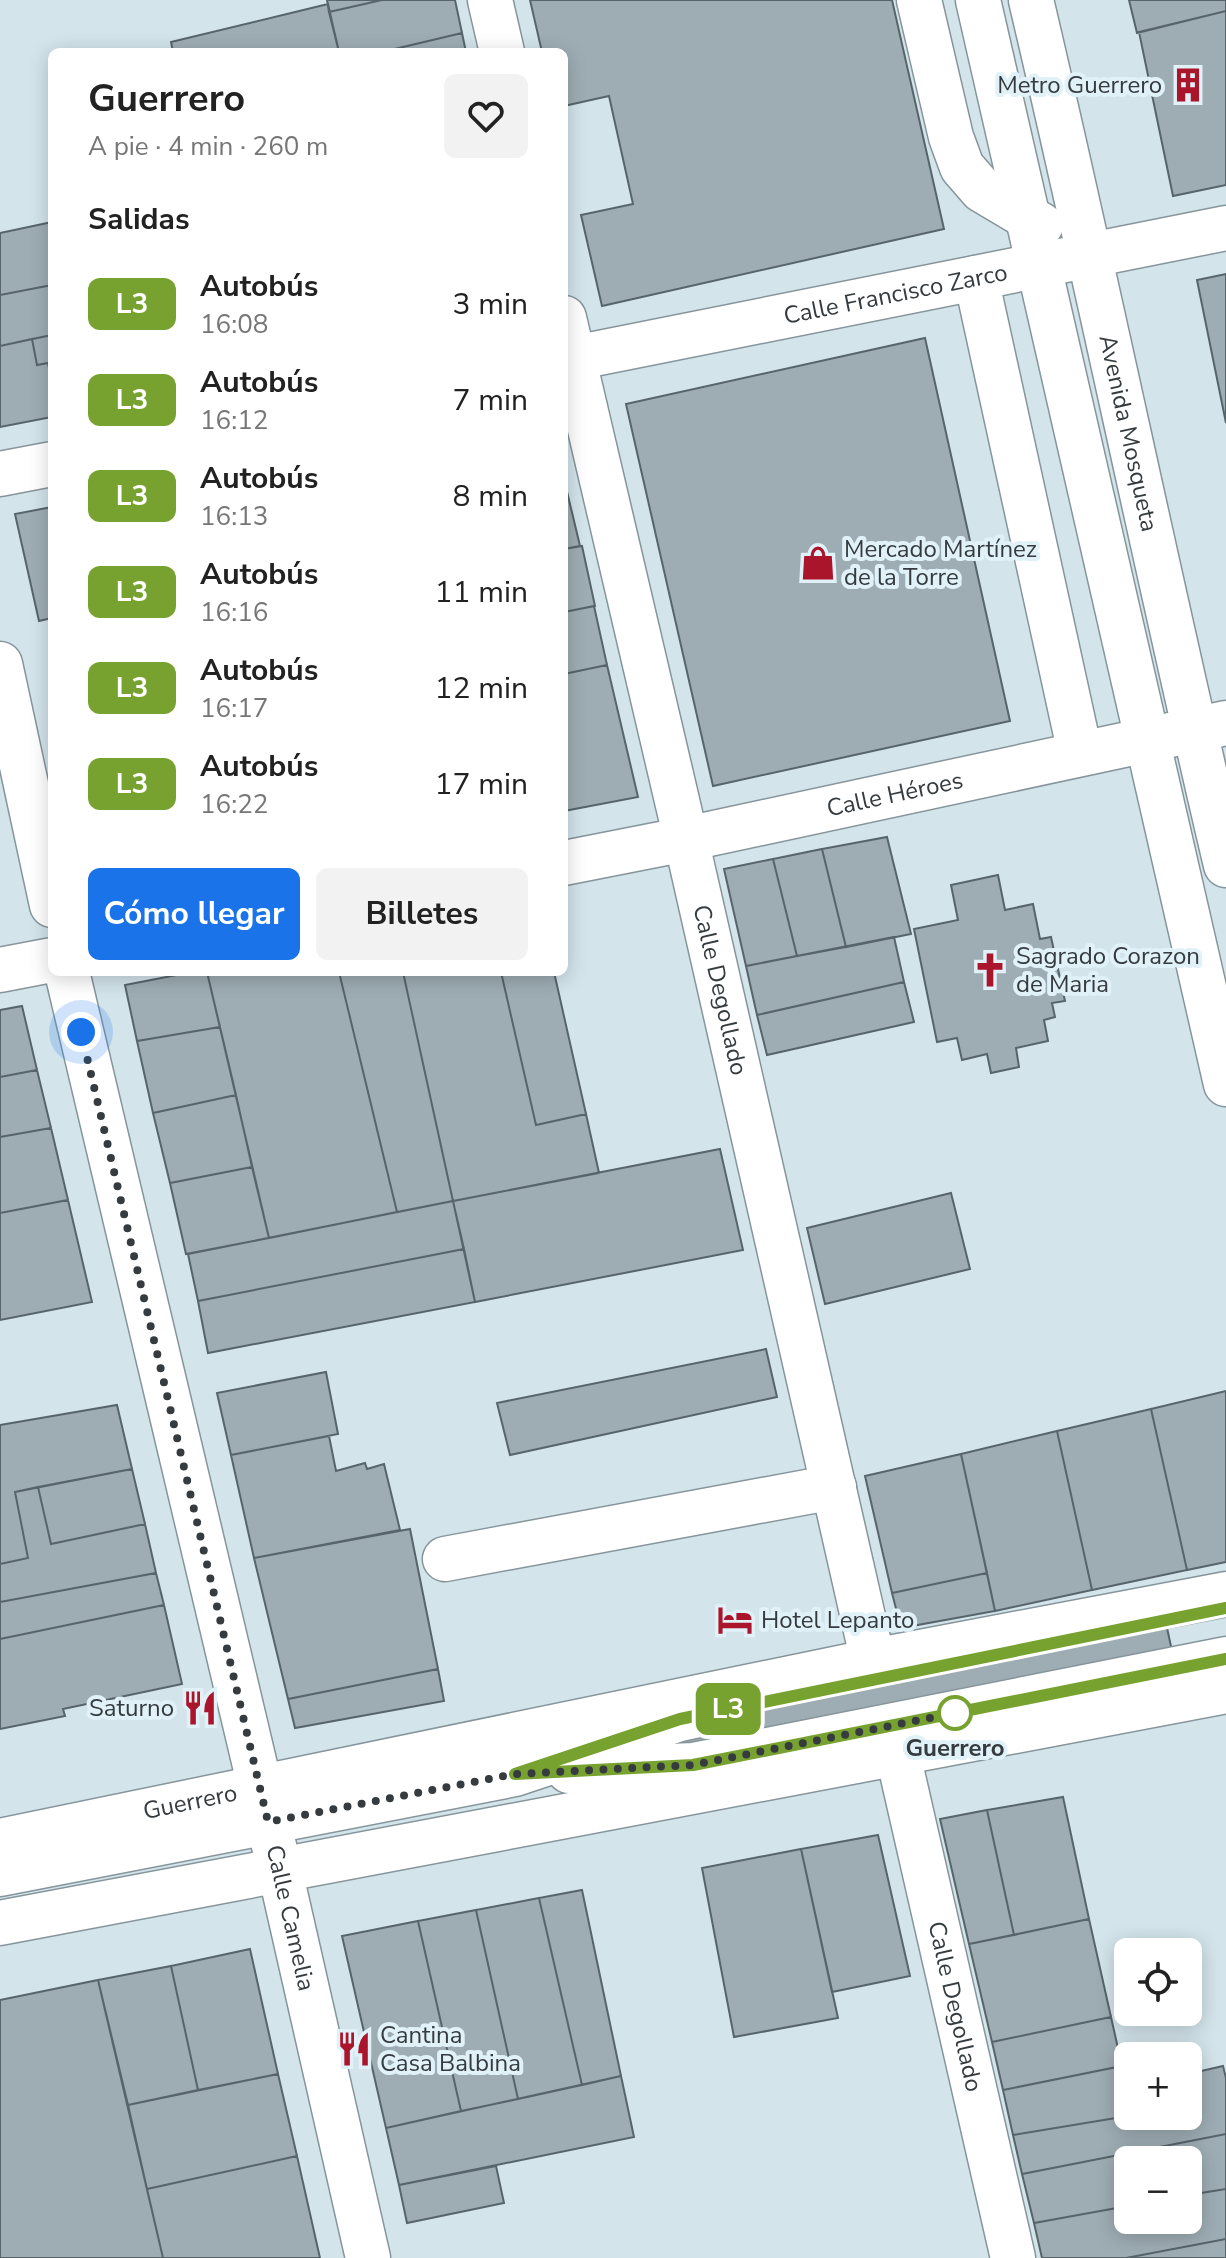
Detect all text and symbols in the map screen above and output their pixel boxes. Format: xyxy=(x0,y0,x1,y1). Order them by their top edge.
building icon: Metro Guerrero xyxy=(1169,66,1207,104)
place label: Metro Guerrero xyxy=(997,69,1162,101)
text: Guerrero xyxy=(88,73,245,124)
button: heart xyxy=(444,74,528,158)
text: A pie · 4 min · 260 m xyxy=(88,129,328,164)
text: Salidas xyxy=(88,199,190,240)
street label: Calle Francisco Zarco xyxy=(781,256,1010,332)
text: Autobús xyxy=(200,266,318,307)
text: 3 min xyxy=(453,284,528,325)
text: L3 xyxy=(116,285,148,323)
text: 16:08 xyxy=(200,307,268,342)
street label: Avenida Mosqueta xyxy=(1091,332,1166,535)
text: Autobús xyxy=(200,362,318,403)
text: 7 min xyxy=(453,380,528,421)
text: L3 xyxy=(116,381,148,419)
text: 16:12 xyxy=(200,403,268,438)
text: Autobús xyxy=(200,458,318,499)
text: 8 min xyxy=(453,476,528,517)
text: L3 xyxy=(116,477,148,515)
text: 16:13 xyxy=(200,499,268,534)
place label: Mercado Martínez de la Torre xyxy=(844,533,1037,593)
shop icon: Mercado Martínez de la Torre xyxy=(799,544,837,582)
text: Autobús xyxy=(200,554,318,595)
text: 11 min xyxy=(435,572,528,613)
text: L3 xyxy=(116,573,148,611)
text: 16:16 xyxy=(200,595,268,630)
text: Autobús xyxy=(200,650,318,691)
text: 12 min xyxy=(435,668,528,709)
text: L3 xyxy=(116,669,148,707)
text: 16:17 xyxy=(200,691,268,726)
text: Autobús xyxy=(200,746,318,787)
text: 17 min xyxy=(435,764,528,805)
street label: Calle Héroes xyxy=(824,764,966,824)
text: L3 xyxy=(116,765,148,803)
text: 16:22 xyxy=(200,787,268,822)
button: Cómo llegar xyxy=(88,868,300,960)
button: Billetes xyxy=(316,868,528,960)
street label: Calle Degollado xyxy=(685,902,755,1078)
place label: Sagrado Corazon de Maria xyxy=(1016,940,1200,1000)
church icon: Sagrado Corazon de Maria xyxy=(971,951,1009,989)
your location xyxy=(61,1012,101,1052)
hotel icon: Hotel Lepanto xyxy=(716,1601,754,1639)
place label: Hotel Lepanto xyxy=(761,1604,914,1636)
line badge: L3 xyxy=(692,1683,764,1735)
restaurant icon: Saturno xyxy=(181,1689,219,1727)
text: L3 xyxy=(712,1690,744,1728)
place label: Saturno xyxy=(89,1692,174,1724)
marker: Guerrero xyxy=(938,1696,972,1730)
place label: Guerrero xyxy=(905,1732,1005,1764)
street label: Guerrero xyxy=(140,1777,240,1827)
street label: Calle Camelia xyxy=(258,1842,323,1994)
street label: Calle Degollado xyxy=(921,1918,990,2095)
map controls xyxy=(1114,1938,1202,2234)
button: locate xyxy=(1114,1938,1202,2026)
place label: Cantina Casa Balbina xyxy=(380,2019,521,2079)
restaurant icon: Cantina Casa Balbina xyxy=(335,2030,373,2068)
button: + xyxy=(1114,2042,1202,2130)
button: − xyxy=(1114,2146,1202,2234)

